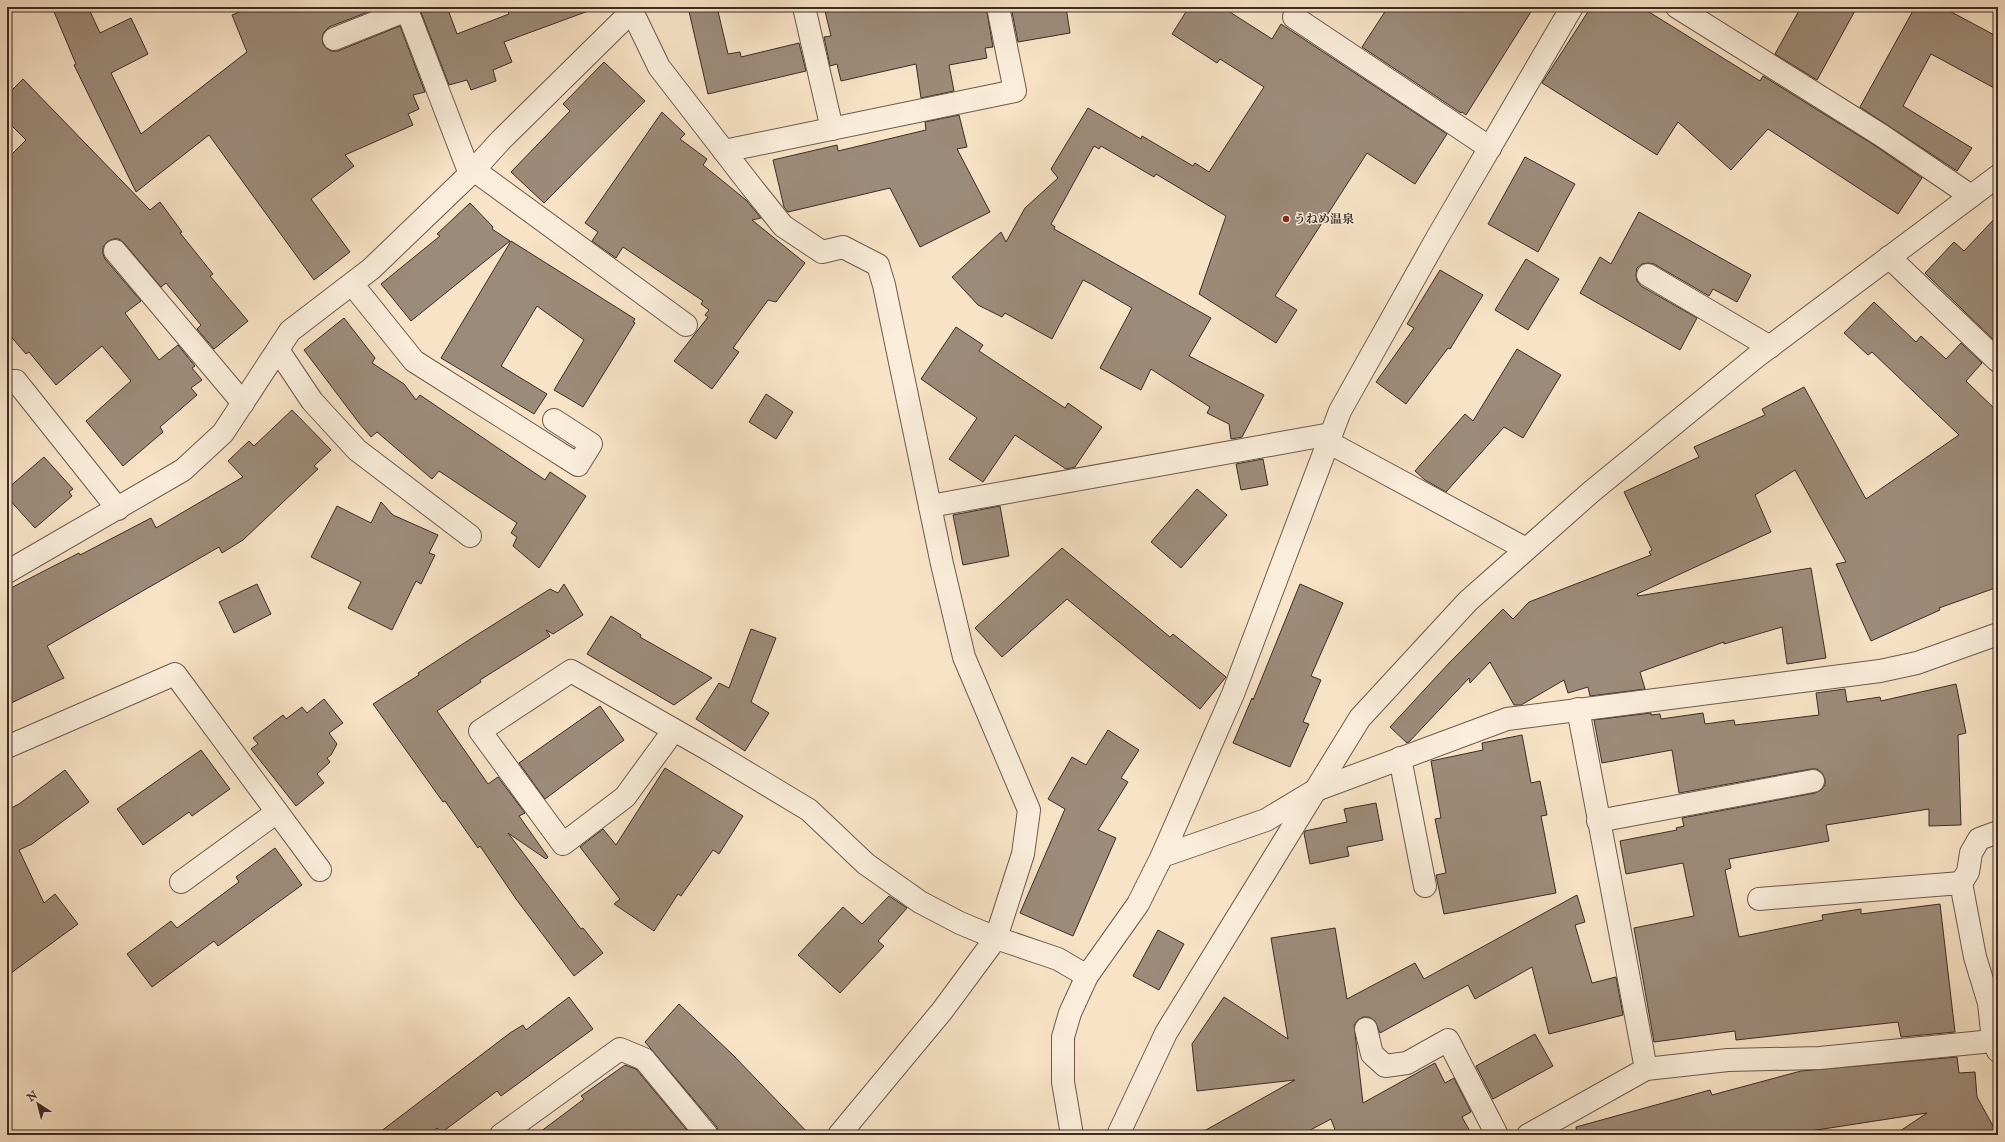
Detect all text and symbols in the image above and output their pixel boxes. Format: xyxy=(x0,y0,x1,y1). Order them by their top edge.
place label: うねめ温泉 xyxy=(1294,212,1354,227)
marker: うねめ温泉 xyxy=(1281,214,1291,224)
north arrow xyxy=(18,1084,58,1124)
text: N xyxy=(24,1088,41,1106)

